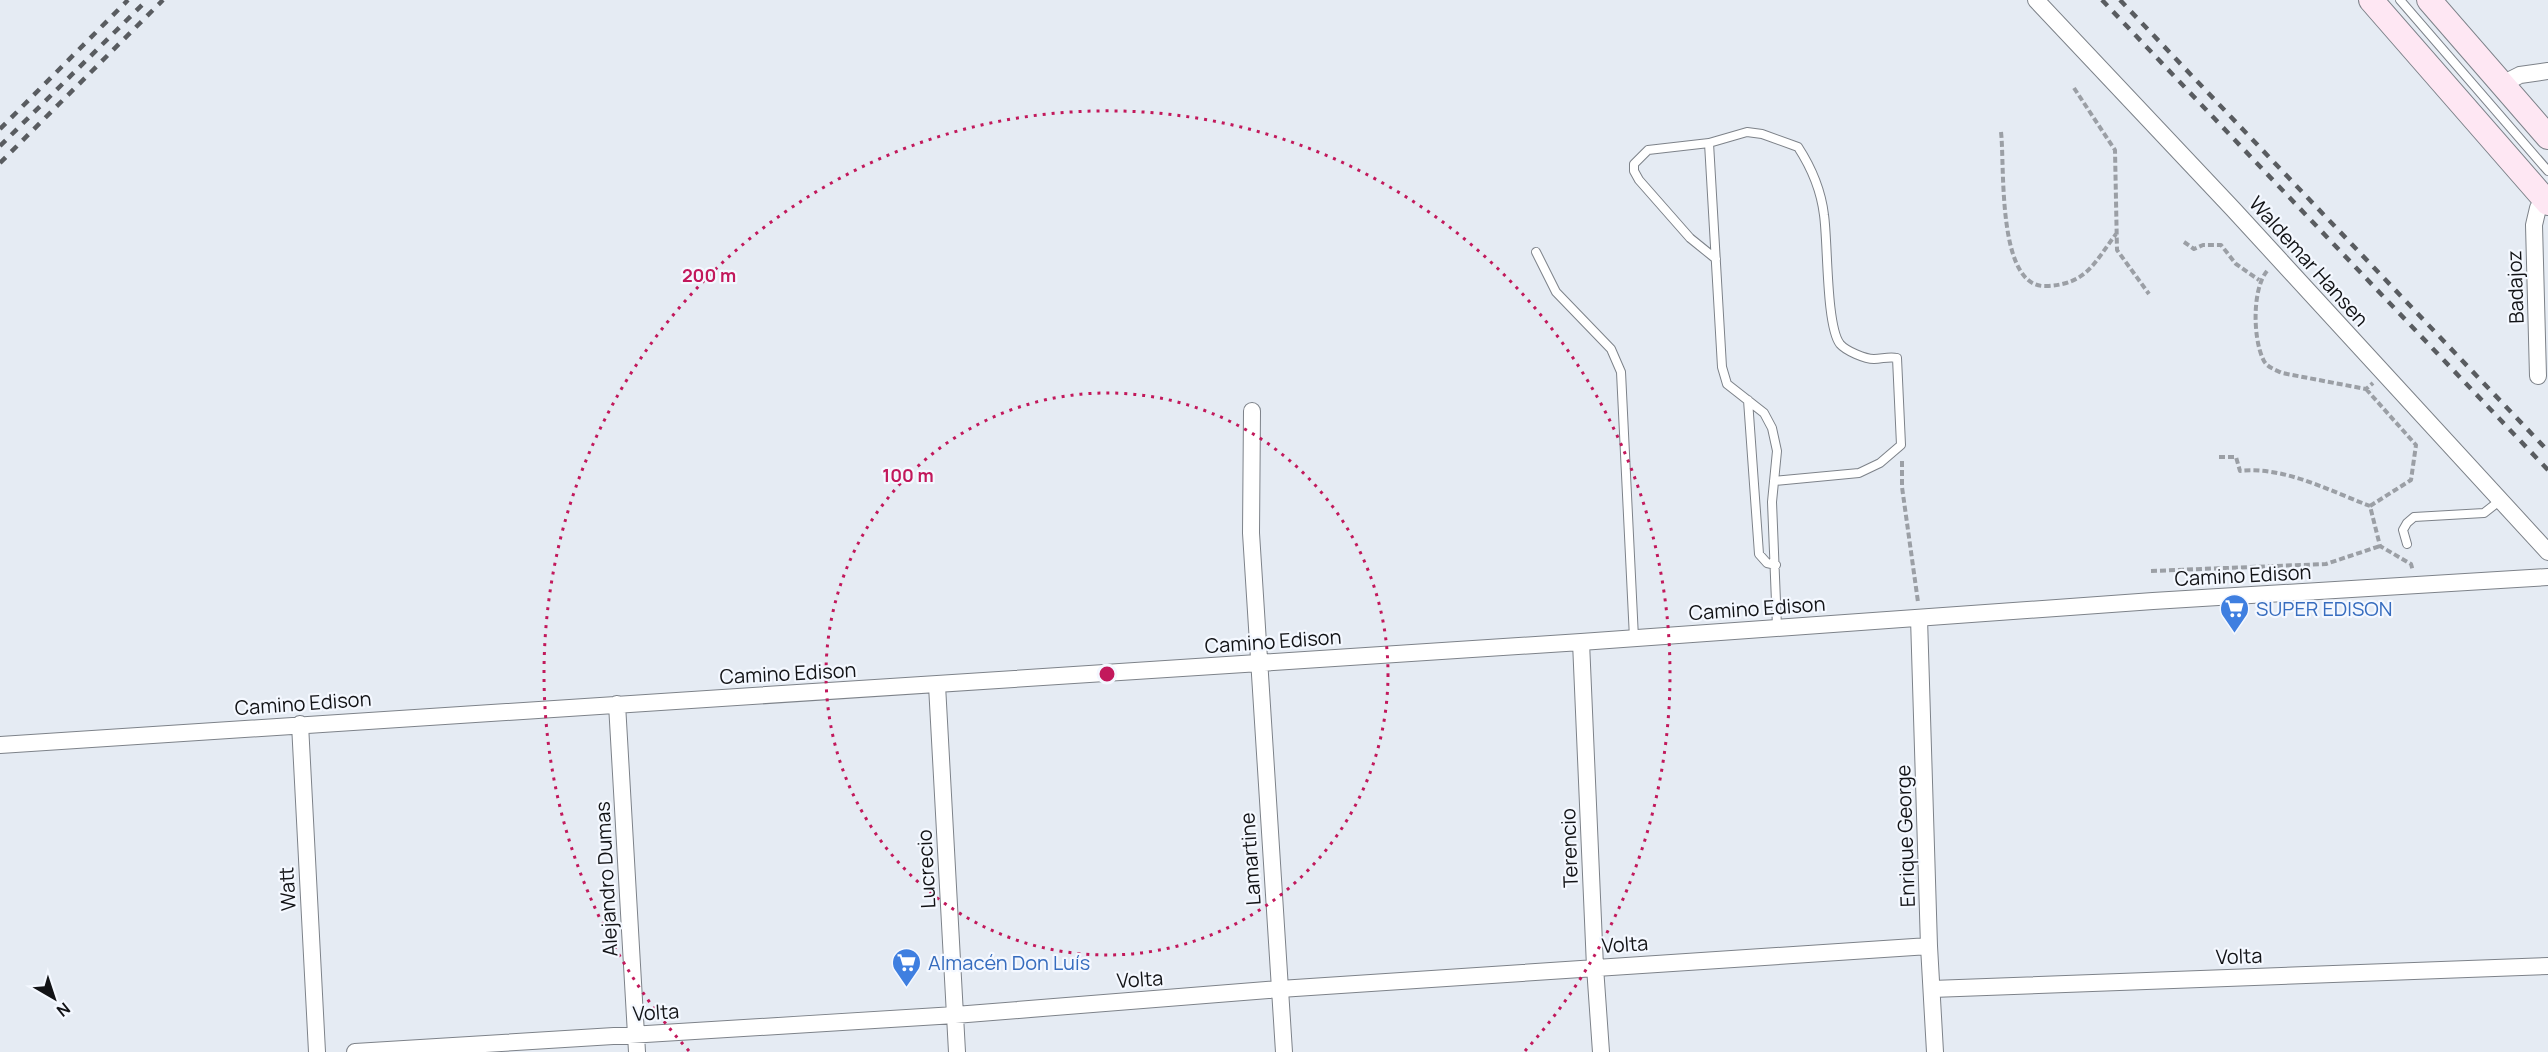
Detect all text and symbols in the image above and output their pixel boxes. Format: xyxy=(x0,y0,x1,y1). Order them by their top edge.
street label: Waldemar Hansen xyxy=(2243,190,2375,332)
street label: Badajoz xyxy=(2500,250,2530,324)
text: 200 m xyxy=(682,263,736,287)
text: 100 m xyxy=(882,463,934,487)
street label: Camino Edison xyxy=(2174,558,2312,592)
street label: Camino Edison xyxy=(1688,590,1826,626)
supermarket icon: SUPER EDISON xyxy=(2219,592,2251,634)
place label: SUPER EDISON xyxy=(2256,595,2392,622)
street label: Camino Edison xyxy=(1204,623,1342,659)
street label: Camino Edison xyxy=(719,656,857,690)
centre of rings xyxy=(1097,664,1117,684)
street label: Camino Edison xyxy=(234,685,372,721)
street label: Enrique George xyxy=(1889,764,1921,908)
street label: Alejandro Dumas xyxy=(588,801,624,957)
street label: Terencio xyxy=(1554,808,1584,888)
street label: Lamartine xyxy=(1233,812,1267,906)
street label: Lucrecio xyxy=(910,829,942,909)
street label: Watt xyxy=(272,866,302,912)
street label: Volta xyxy=(1601,929,1649,959)
street label: Volta xyxy=(2215,942,2263,970)
supermarket icon: Almacén Don Luís xyxy=(891,946,923,988)
place label: Almacén Don Luís xyxy=(928,949,1090,976)
street label: Volta xyxy=(1116,964,1164,994)
north arrow xyxy=(24,968,84,1028)
text: N xyxy=(52,997,75,1022)
street label: Volta xyxy=(632,997,680,1027)

